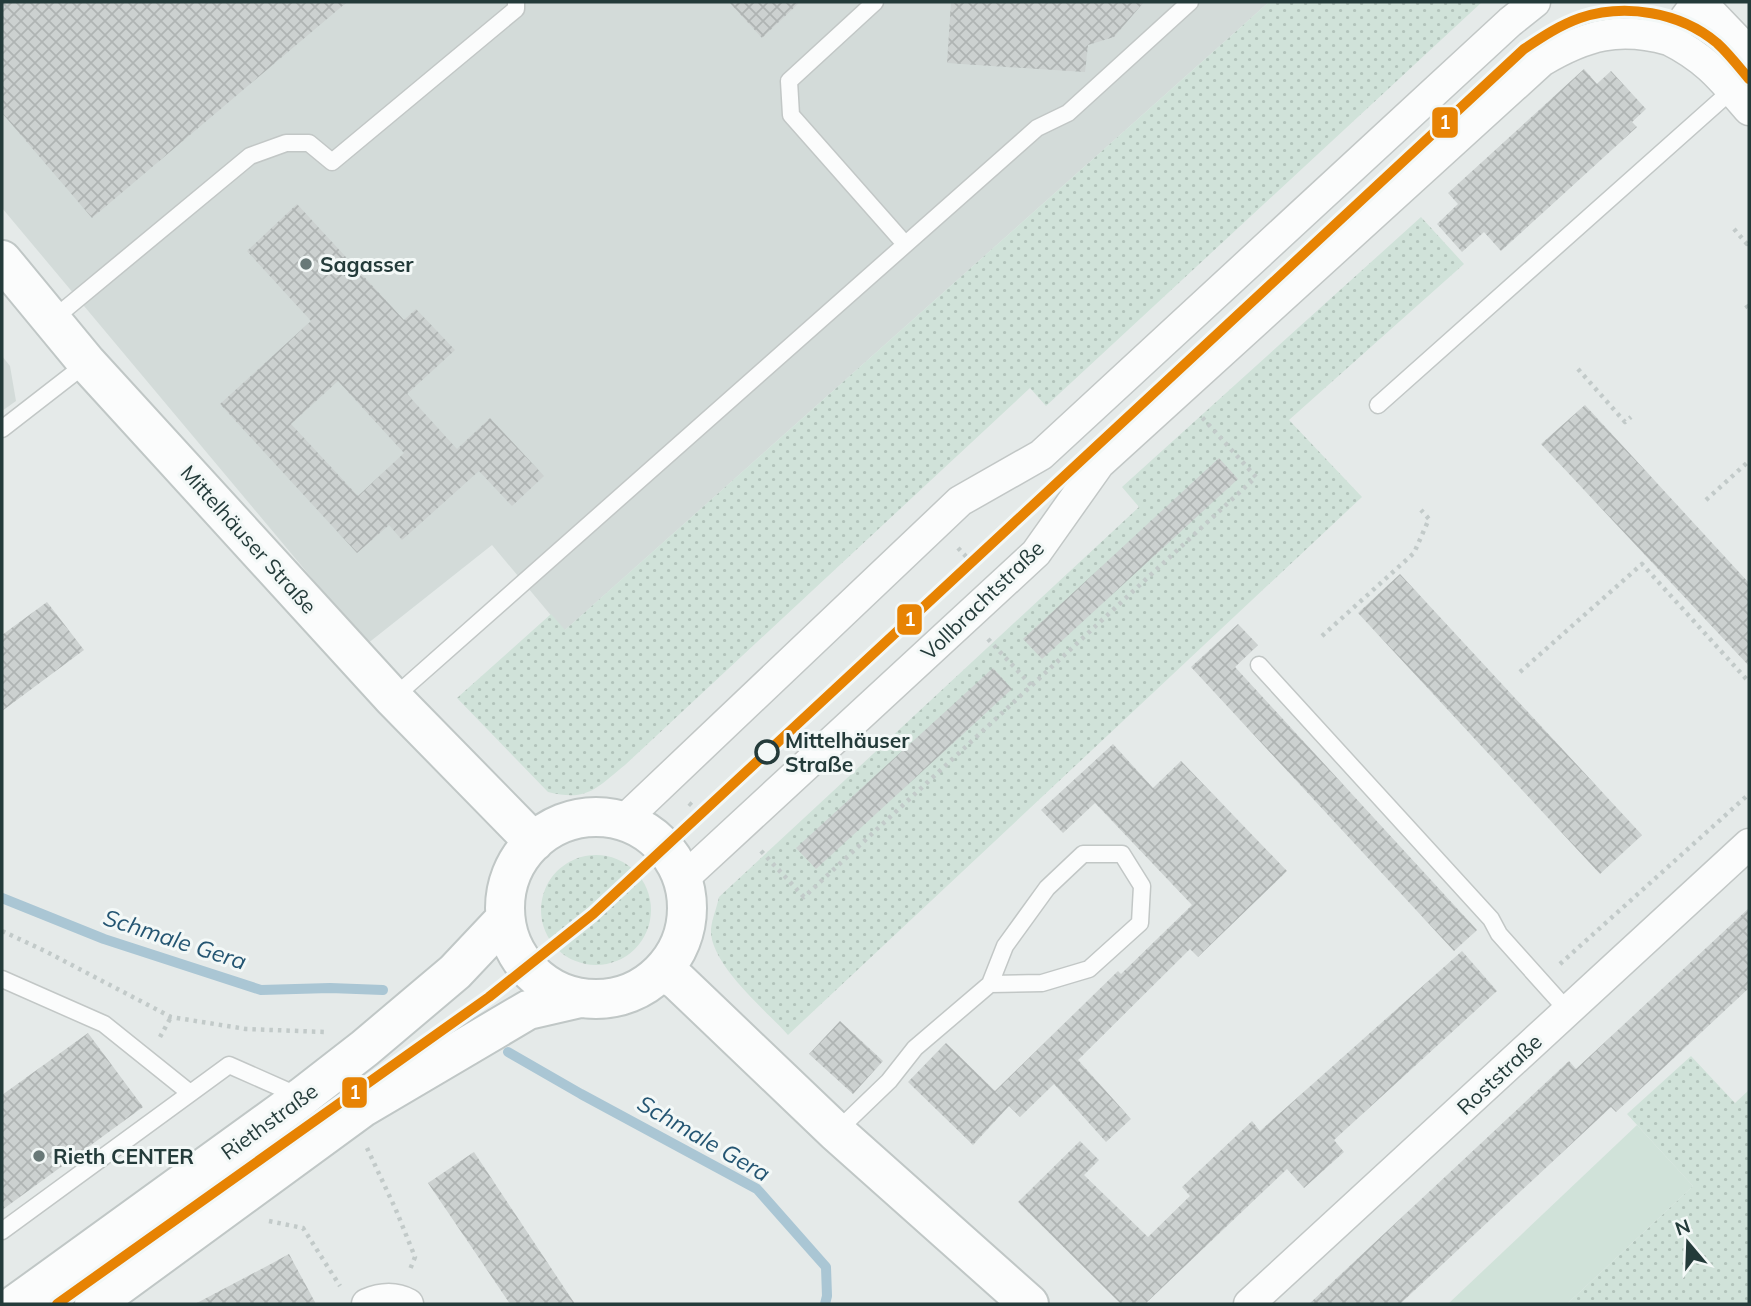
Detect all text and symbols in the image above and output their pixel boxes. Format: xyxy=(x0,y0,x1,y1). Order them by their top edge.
line badge: 1 xyxy=(1431,106,1459,139)
text: 1 xyxy=(1439,110,1451,134)
place label: Sagasser xyxy=(320,251,414,277)
marker: Sagasser xyxy=(298,256,314,272)
street label: Mittelhäuser Straße xyxy=(175,459,323,619)
street label: Vollbrachtstraße xyxy=(915,535,1049,665)
line badge: 1 xyxy=(896,603,923,636)
text: 1 xyxy=(904,607,916,631)
place label: Mittelhäuser Straße xyxy=(785,727,910,777)
marker: Mittelhäuser Straße xyxy=(755,740,779,764)
water label: Schmale Gera xyxy=(100,902,250,976)
street label: Roststraße xyxy=(1451,1028,1547,1120)
line badge: 1 xyxy=(341,1076,368,1109)
street label: Riethstraße xyxy=(216,1077,322,1165)
text: 1 xyxy=(349,1080,361,1104)
water label: Schmale Gera xyxy=(632,1088,776,1188)
place label: Rieth CENTER xyxy=(53,1143,194,1169)
marker: Rieth CENTER xyxy=(31,1148,47,1164)
north arrow xyxy=(1653,1208,1723,1278)
text: N xyxy=(1672,1213,1693,1241)

